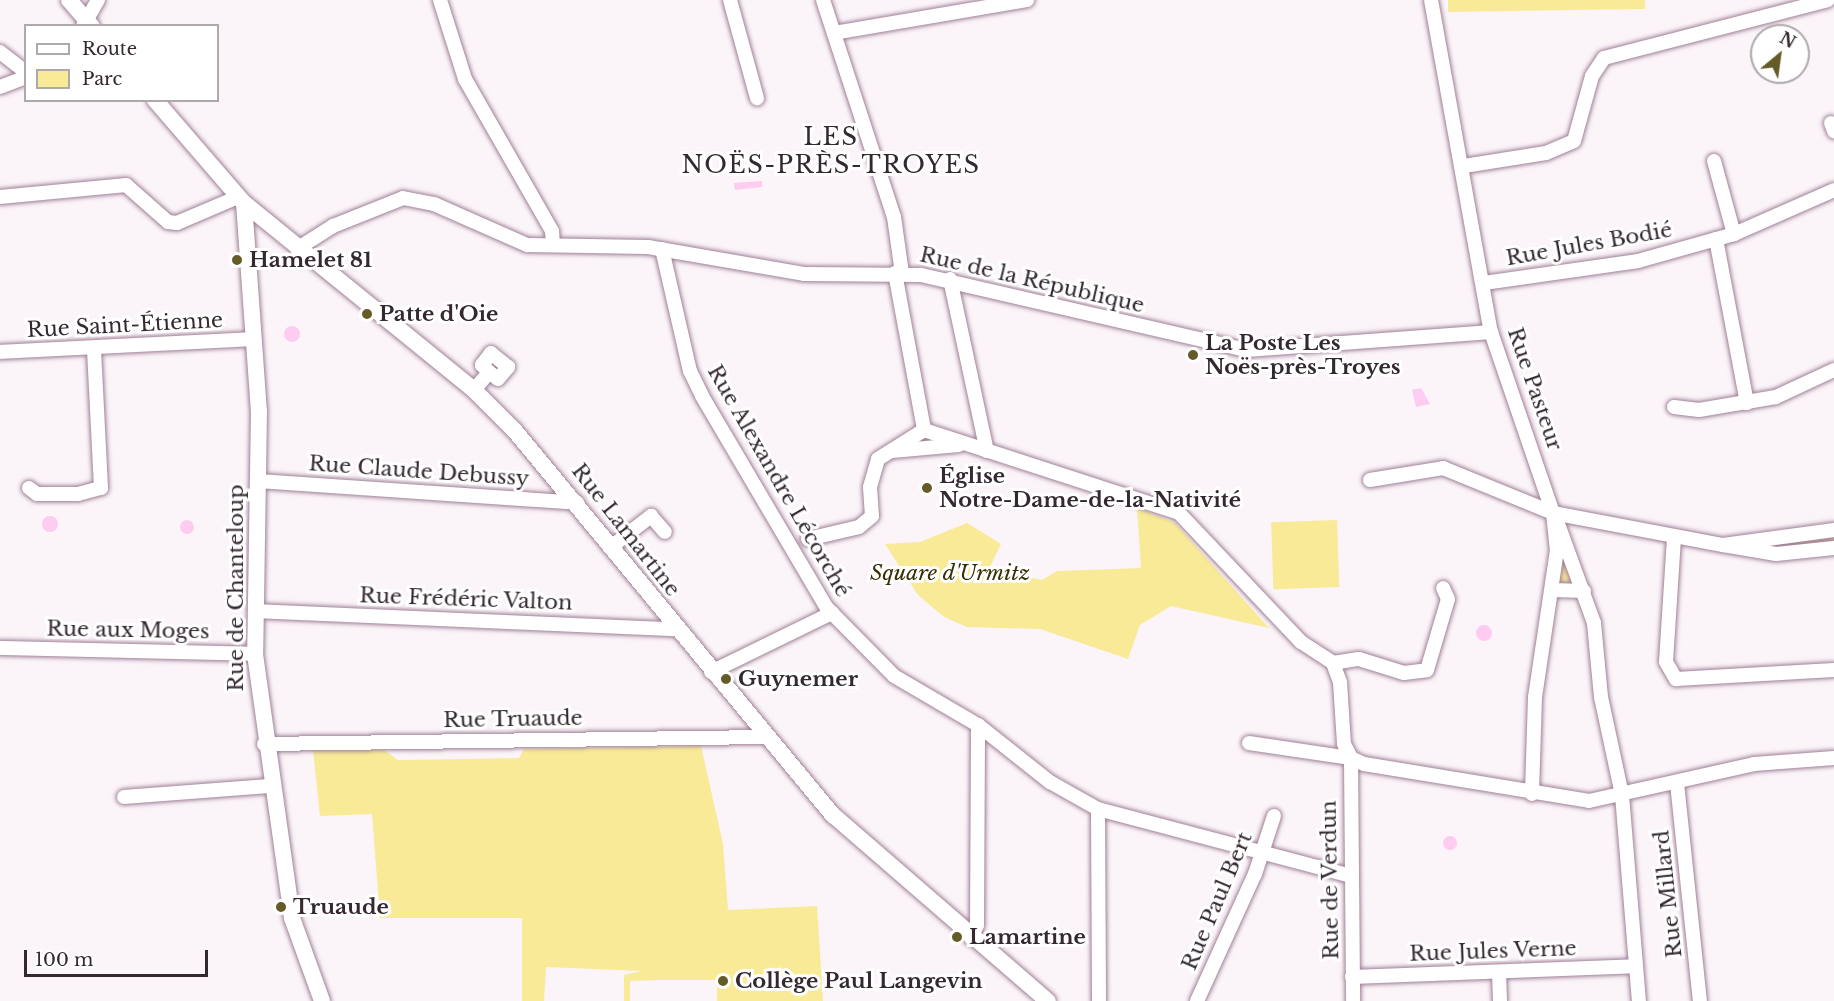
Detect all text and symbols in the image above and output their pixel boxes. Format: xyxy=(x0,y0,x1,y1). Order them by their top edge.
legend xyxy=(24,24,219,102)
north arrow xyxy=(1750,24,1810,84)
text: N xyxy=(1776,28,1799,52)
text: Route xyxy=(82,38,137,60)
text: Parc xyxy=(82,68,122,90)
district label: LES NOËS-PRÈS-TROYES xyxy=(682,123,980,179)
street label: Rue Jules Bodié xyxy=(1504,217,1674,271)
street label: Rue de la République xyxy=(917,242,1147,318)
place label: Hamelet 81 xyxy=(249,247,372,273)
marker: Hamelet 81 xyxy=(230,253,244,267)
place label: Patte d'Oie xyxy=(379,301,498,327)
street label: Rue Saint-Étienne xyxy=(26,307,224,343)
marker: Patte d'Oie xyxy=(360,307,374,321)
street label: Rue Pasteur xyxy=(1502,324,1568,454)
place label: La Poste Les Noës-près-Troyes xyxy=(1205,330,1401,380)
marker: La Poste Les Noës-près-Troyes xyxy=(1186,348,1200,362)
street label: Rue Alexandre Lécorché xyxy=(702,360,856,602)
street label: Rue Claude Debussy xyxy=(308,451,530,491)
street label: Rue Lamartine xyxy=(566,459,686,601)
place label: Église Notre-Dame-de-la-Nativité xyxy=(939,463,1241,513)
marker: Église Notre-Dame-de-la-Nativité xyxy=(920,481,934,495)
street label: Rue de Chanteloup xyxy=(223,484,249,692)
park label: Square d'Urmitz xyxy=(870,560,1030,586)
street label: Rue Frédéric Valton xyxy=(359,583,573,615)
street label: Rue aux Moges xyxy=(46,616,210,644)
place label: Guynemer xyxy=(738,666,858,692)
marker: Guynemer xyxy=(719,672,733,686)
street label: Rue Truaude xyxy=(443,705,583,733)
street label: Rue de Verdun xyxy=(1316,800,1344,960)
street label: Rue Paul Bert xyxy=(1177,828,1257,974)
street label: Rue Millard xyxy=(1649,829,1687,959)
place label: Truaude xyxy=(293,894,389,920)
marker: Truaude xyxy=(274,900,288,914)
place label: Lamartine xyxy=(969,924,1086,950)
marker: Lamartine xyxy=(950,930,964,944)
street label: Rue Jules Verne xyxy=(1408,935,1578,967)
scale bar xyxy=(27,938,212,976)
text: 100 m xyxy=(35,949,93,971)
place label: Collège Paul Langevin xyxy=(735,968,983,994)
marker: Collège Paul Langevin xyxy=(716,974,730,988)

